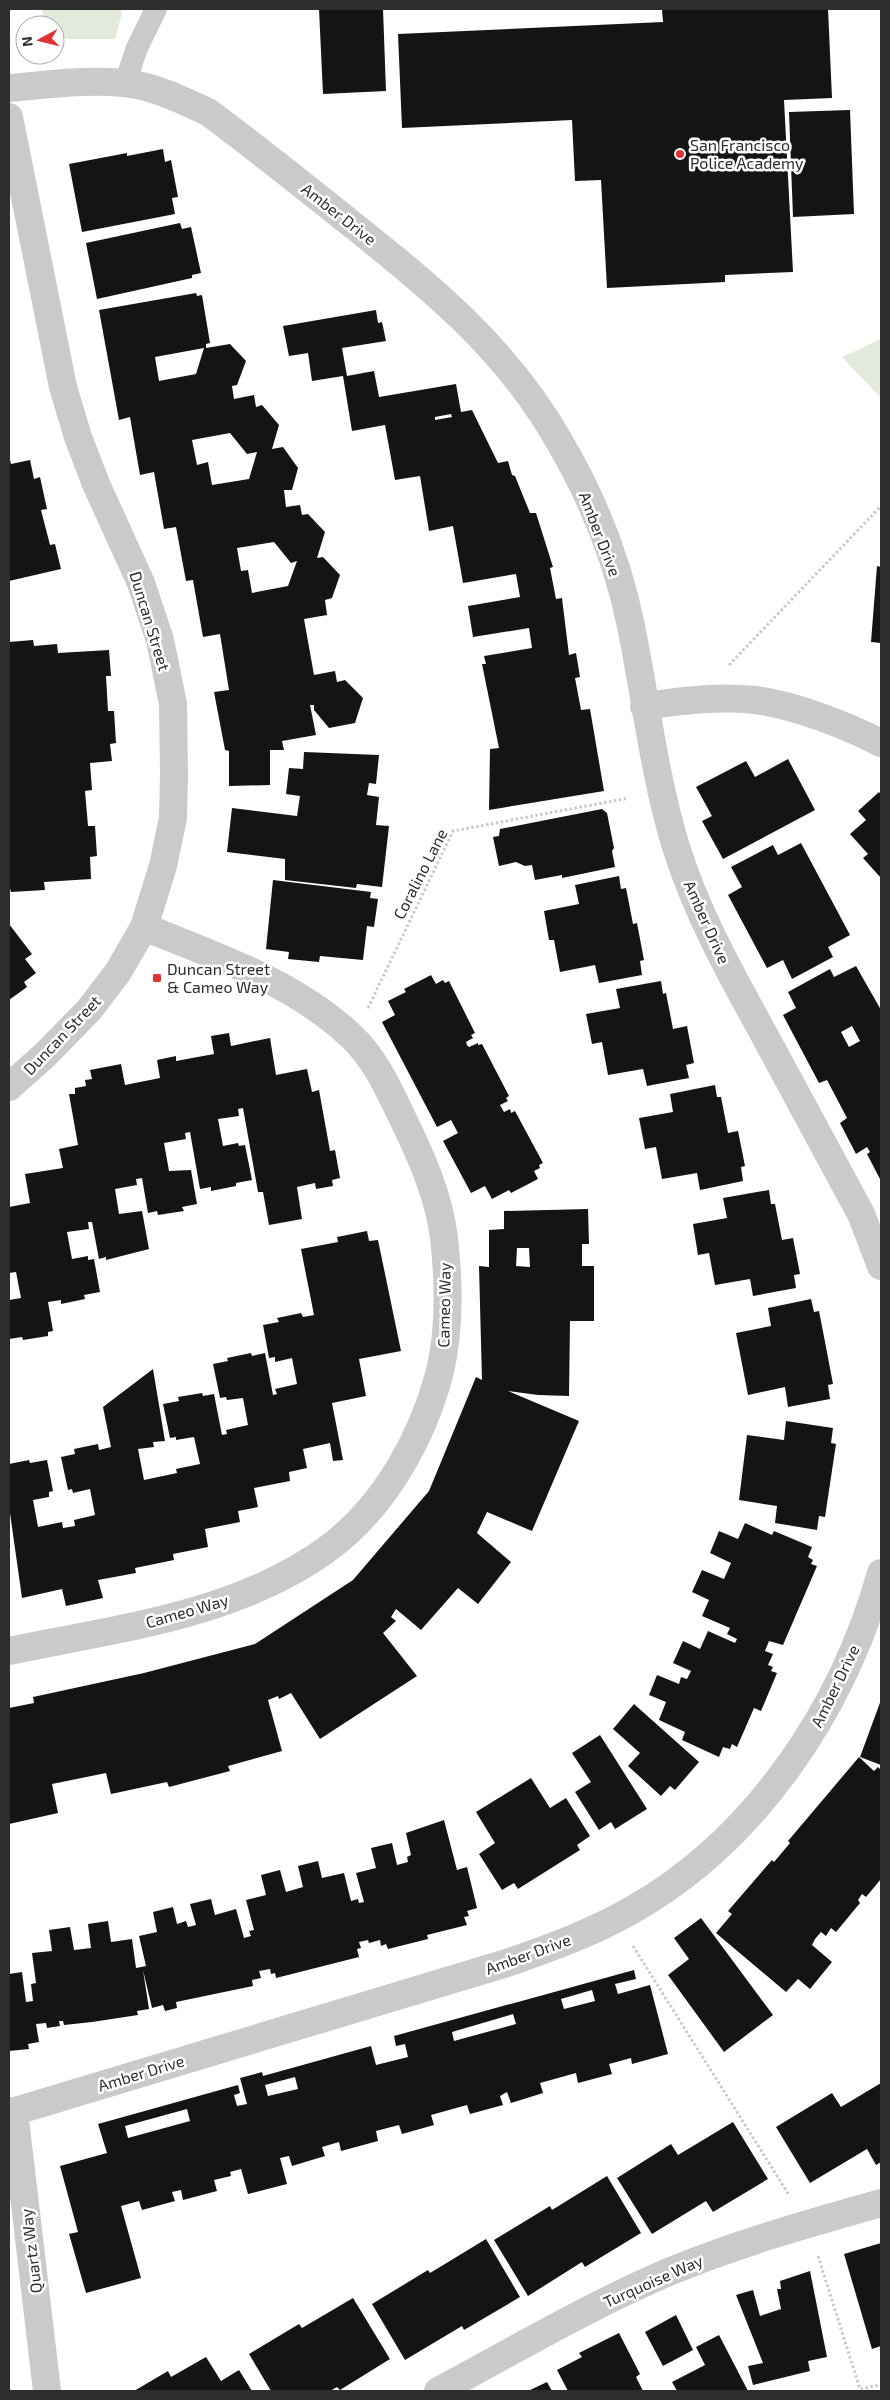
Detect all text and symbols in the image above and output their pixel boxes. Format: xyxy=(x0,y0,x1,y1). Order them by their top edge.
north arrow xyxy=(15,15,65,65)
text: N xyxy=(18,36,36,48)
place label: San Francisco Police Academy xyxy=(690,135,804,172)
marker: San Francisco Police Academy xyxy=(674,148,686,160)
street label: Amber Drive xyxy=(298,179,380,249)
street label: Amber Drive xyxy=(576,489,625,579)
street label: Duncan Street xyxy=(126,569,175,673)
street label: Coralino Lane xyxy=(389,825,450,922)
street label: Amber Drive xyxy=(681,877,734,966)
place label: Duncan Street & Cameo Way xyxy=(167,959,270,996)
marker: Duncan Street & Cameo Way xyxy=(151,972,163,984)
street label: Duncan Street xyxy=(19,991,104,1078)
street label: Cameo Way xyxy=(433,1262,454,1348)
street label: Cameo Way xyxy=(143,1590,231,1631)
street label: Amber Drive xyxy=(806,1641,863,1730)
street label: Amber Drive xyxy=(483,1929,573,1978)
street label: Amber Drive xyxy=(95,2050,186,2095)
street label: Quartz Way xyxy=(16,2207,46,2294)
street label: Turquoise Way xyxy=(600,2250,706,2311)

